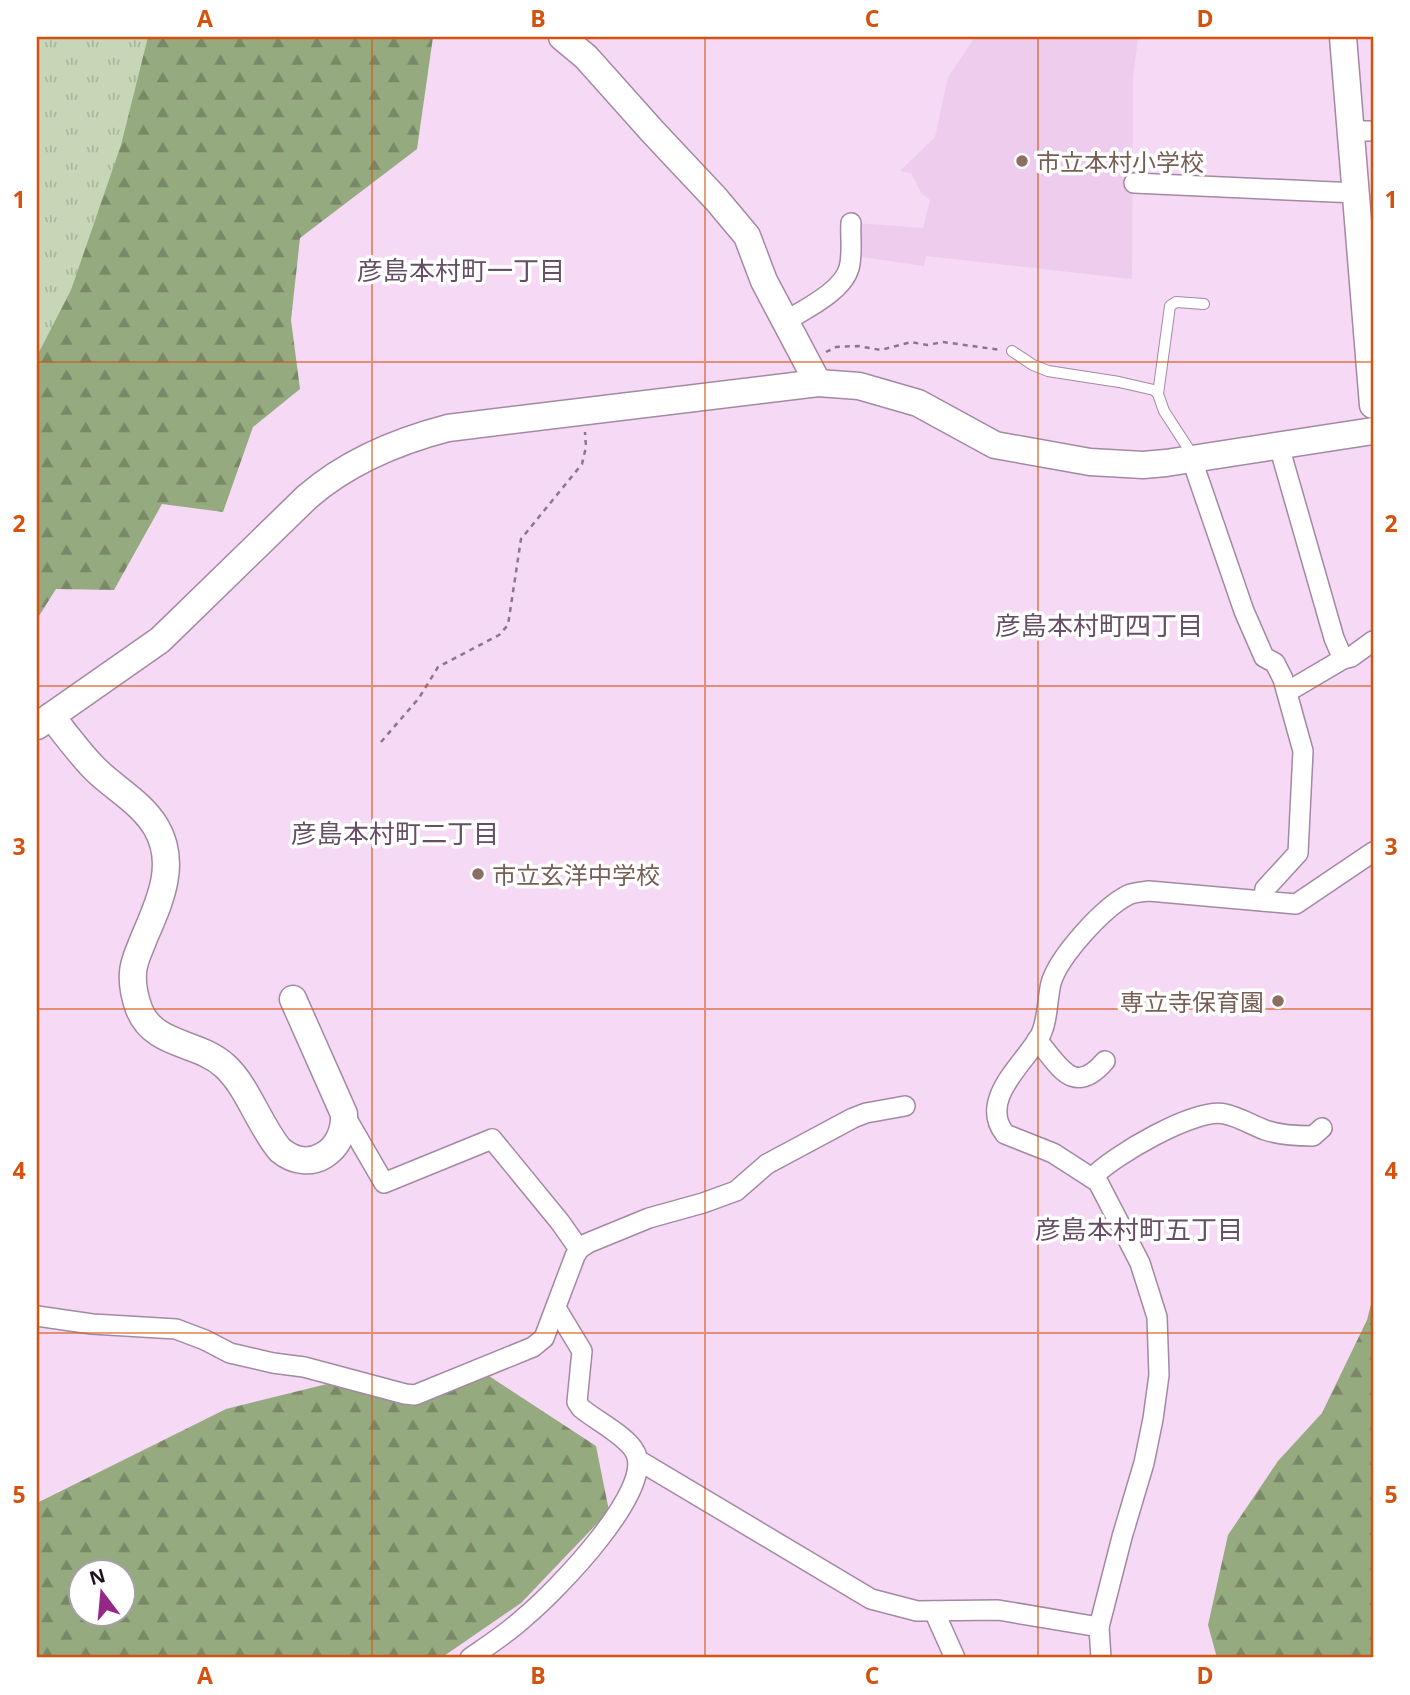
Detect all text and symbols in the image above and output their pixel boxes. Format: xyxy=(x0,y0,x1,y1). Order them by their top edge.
text: A xyxy=(197,2,213,34)
text: B xyxy=(530,2,546,34)
text: C xyxy=(865,2,879,34)
text: D xyxy=(1196,2,1214,34)
place label: 市立本村小学校 xyxy=(1036,145,1204,178)
marker: 市立本村小学校 xyxy=(1014,153,1030,169)
text: 1 xyxy=(12,183,26,215)
text: 1 xyxy=(1384,183,1398,215)
district label: 彦島本村町一丁目 xyxy=(357,252,565,288)
text: 2 xyxy=(12,507,26,539)
text: 2 xyxy=(1384,507,1398,539)
district label: 彦島本村町四丁目 xyxy=(995,607,1203,643)
district label: 彦島本村町二丁目 xyxy=(291,815,499,851)
text: 3 xyxy=(12,830,26,862)
text: 3 xyxy=(1384,830,1398,862)
place label: 市立玄洋中学校 xyxy=(492,858,660,891)
marker: 市立玄洋中学校 xyxy=(470,866,486,882)
place label: 専立寺保育園 xyxy=(1120,985,1264,1018)
marker: 専立寺保育園 xyxy=(1270,993,1286,1009)
text: 4 xyxy=(12,1154,26,1186)
text: 4 xyxy=(1384,1154,1398,1186)
district label: 彦島本村町五丁目 xyxy=(1035,1211,1243,1247)
text: 5 xyxy=(12,1478,26,1510)
text: 5 xyxy=(1384,1478,1398,1510)
north arrow xyxy=(66,1558,136,1628)
text: N xyxy=(86,1562,108,1591)
text: A xyxy=(197,1659,213,1691)
text: B xyxy=(530,1659,546,1691)
text: C xyxy=(865,1659,879,1691)
text: D xyxy=(1196,1659,1214,1691)

